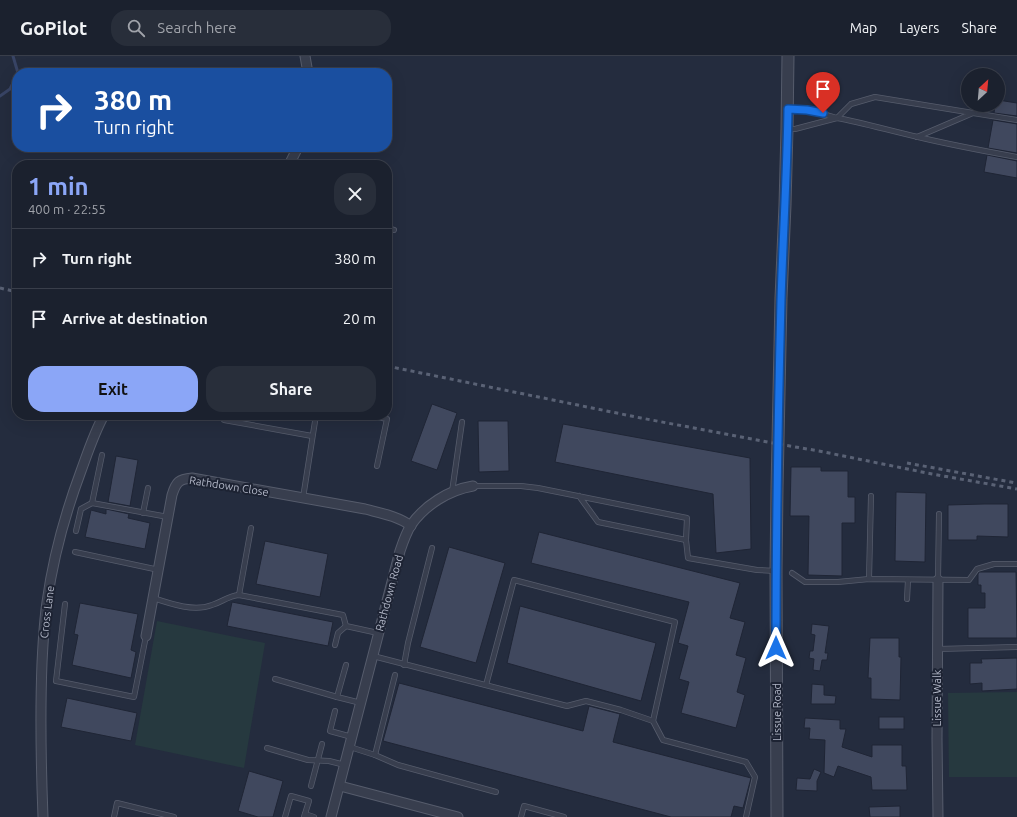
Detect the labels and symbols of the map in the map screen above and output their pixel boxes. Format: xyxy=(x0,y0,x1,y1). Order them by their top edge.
north arrow xyxy=(961,68,1005,112)
pin xyxy=(806,72,840,113)
street label: Rathdown Close xyxy=(188,474,270,498)
street label: Rathdown Road xyxy=(373,553,405,633)
street label: Cross Lane xyxy=(38,585,56,639)
position arrow xyxy=(755,627,797,669)
street label: Lissue Walk xyxy=(931,669,943,726)
street label: Lissue Road xyxy=(771,683,783,741)

